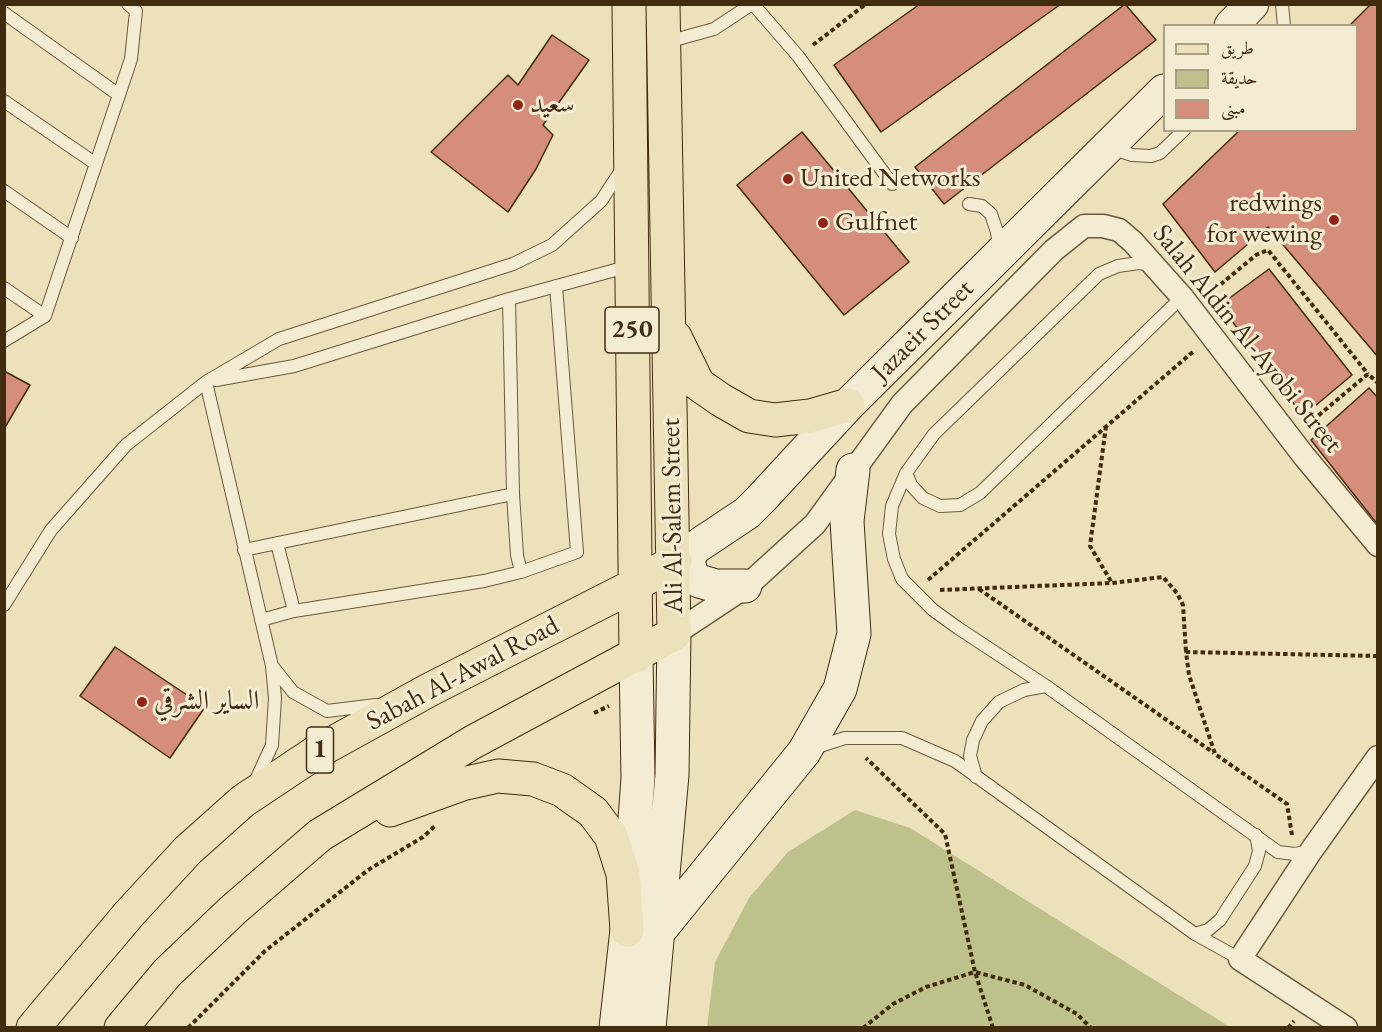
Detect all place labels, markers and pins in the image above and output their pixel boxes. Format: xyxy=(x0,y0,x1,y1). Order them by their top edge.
place label: سعيد xyxy=(530,89,575,121)
marker: سعيد xyxy=(511,98,525,112)
place label: United Networks xyxy=(800,163,981,195)
marker: United Networks xyxy=(781,172,795,186)
place label: redwings for wewing xyxy=(1207,188,1322,251)
place label: Gulfnet xyxy=(835,207,917,239)
marker: redwings for wewing xyxy=(1327,213,1341,227)
marker: Gulfnet xyxy=(816,216,830,230)
place label: الساير الشرقي xyxy=(154,686,259,718)
marker: الساير الشرقي xyxy=(135,695,149,709)

